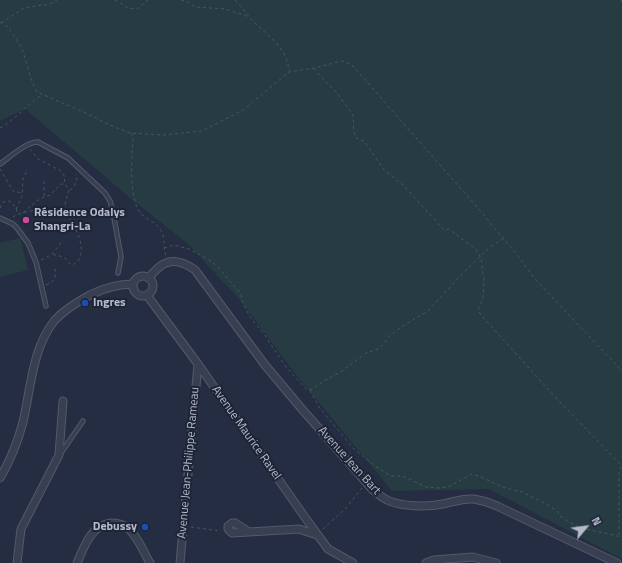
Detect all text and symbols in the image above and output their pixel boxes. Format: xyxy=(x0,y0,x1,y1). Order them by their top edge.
place label: Résidence Odalys Shangri-La xyxy=(34,206,125,234)
marker: Résidence Odalys Shangri-La xyxy=(21,215,31,225)
place label: Ingres xyxy=(93,296,126,310)
marker: Ingres xyxy=(80,298,90,308)
street label: Avenue Maurice Ravel xyxy=(208,383,284,483)
street label: Avenue Jean-Philippe Rameau xyxy=(175,387,203,539)
street label: Avenue Jean Bart xyxy=(315,424,383,498)
north arrow xyxy=(566,507,606,547)
text: N xyxy=(588,514,605,528)
place label: Debussy xyxy=(93,520,137,534)
marker: Debussy xyxy=(140,522,150,532)

